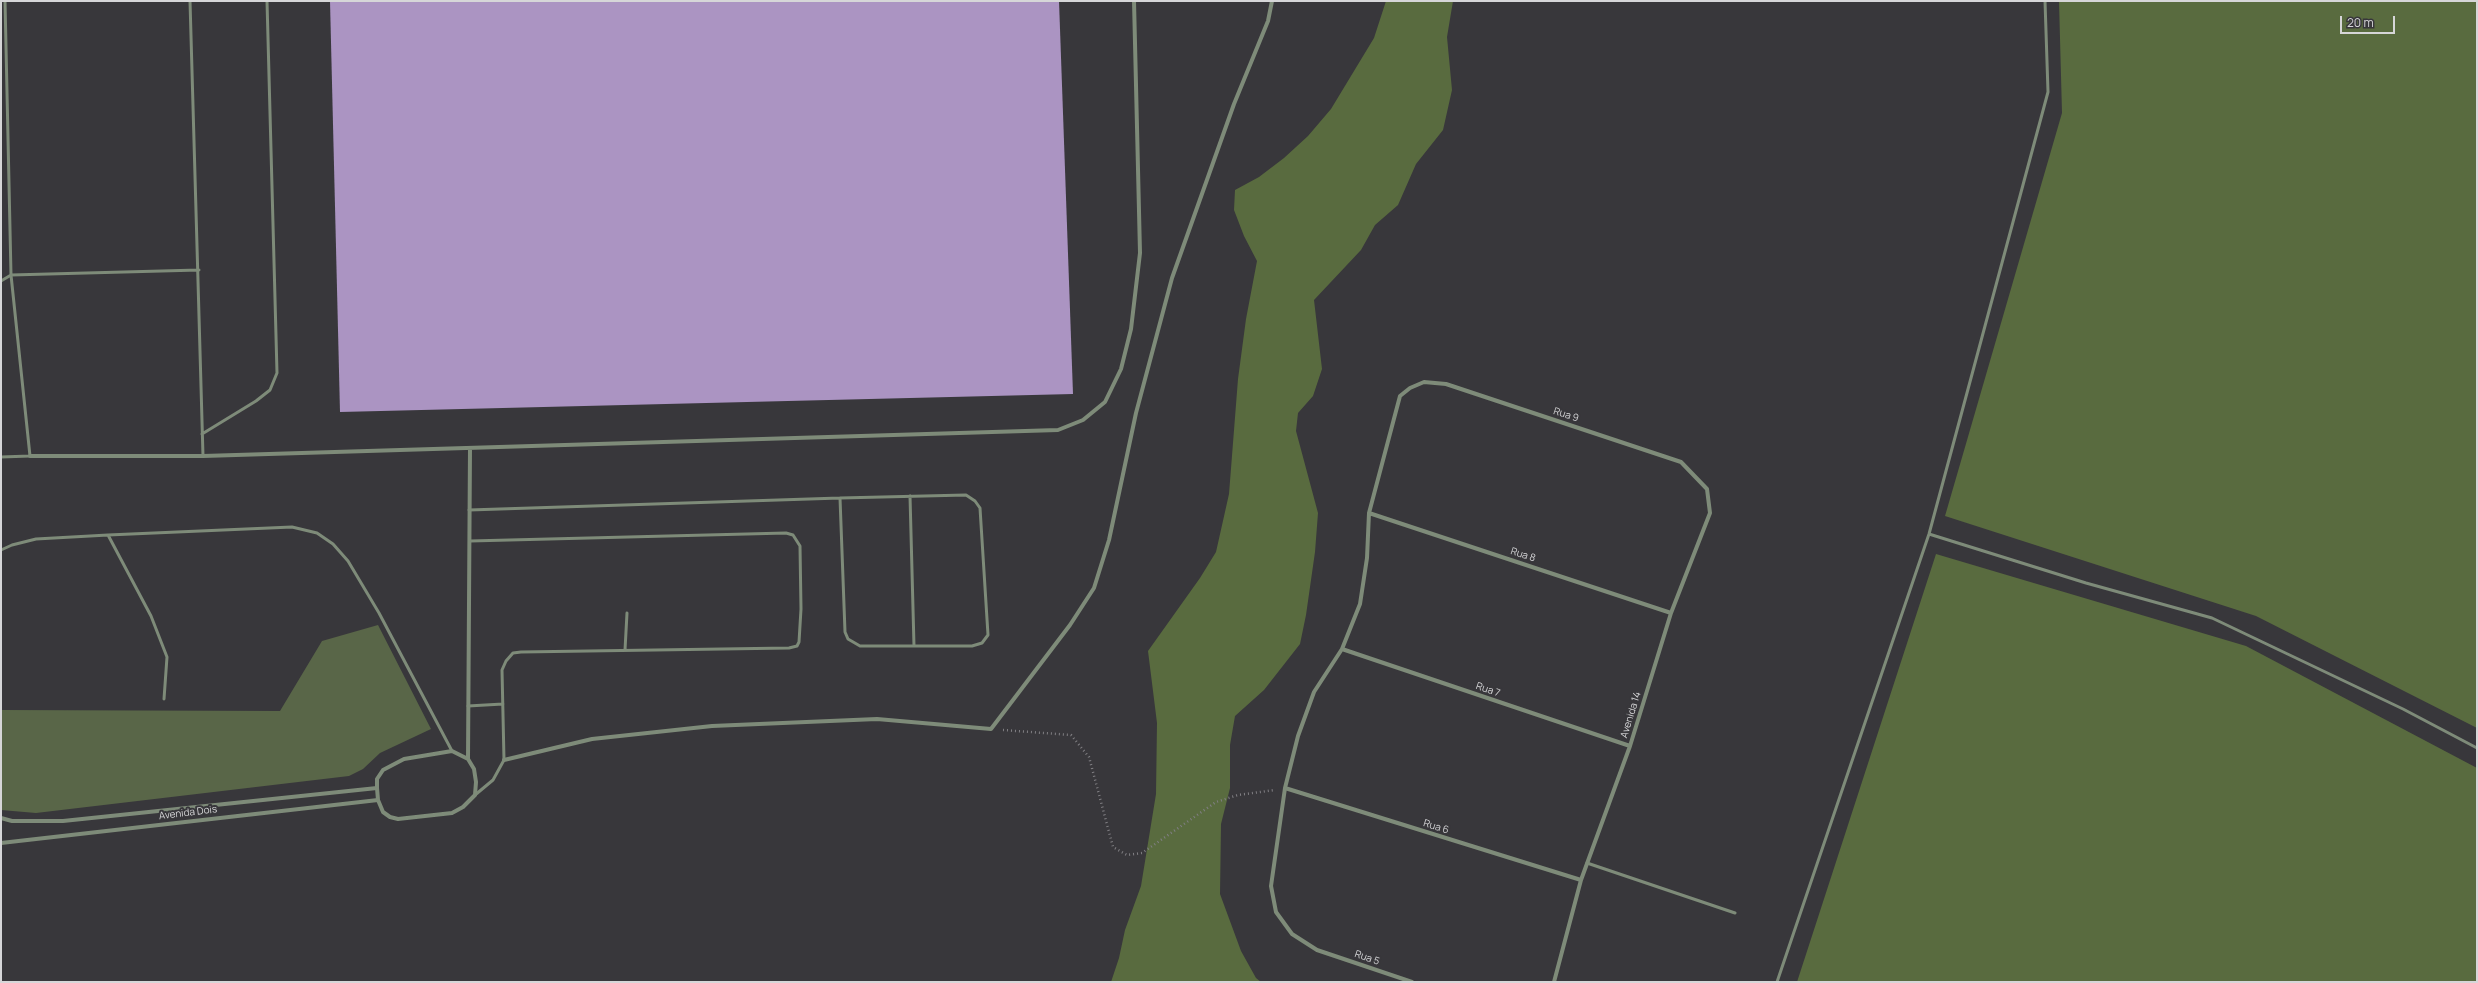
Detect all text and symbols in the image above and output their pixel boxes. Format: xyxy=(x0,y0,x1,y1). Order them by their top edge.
scale bar xyxy=(2342,8,2397,34)
text: 20 m xyxy=(2347,14,2374,31)
street label: Rua 9 xyxy=(1552,405,1580,425)
street label: Rua 8 xyxy=(1509,545,1537,565)
street label: Rua 7 xyxy=(1474,680,1502,700)
street label: Avenida 14 xyxy=(1618,690,1644,740)
street label: Avenida Dois xyxy=(158,803,218,823)
street label: Rua 6 xyxy=(1422,817,1450,837)
street label: Rua 5 xyxy=(1353,948,1381,968)

